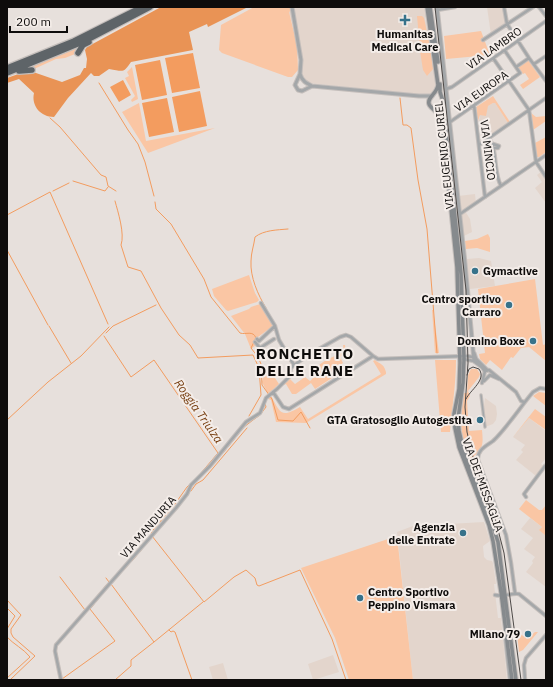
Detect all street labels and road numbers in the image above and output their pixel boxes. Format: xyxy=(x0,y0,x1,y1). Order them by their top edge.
street label: VIA LAMBRO xyxy=(464,24,525,72)
street label: VIA EUROPA xyxy=(451,67,511,115)
street label: VIA EUGENIO CURIEL xyxy=(431,100,457,210)
street label: VIA MINCIO xyxy=(477,119,499,181)
street label: VIA DEI MISSAGLIA xyxy=(459,436,507,534)
street label: VIA MANDURIA xyxy=(117,493,179,561)

